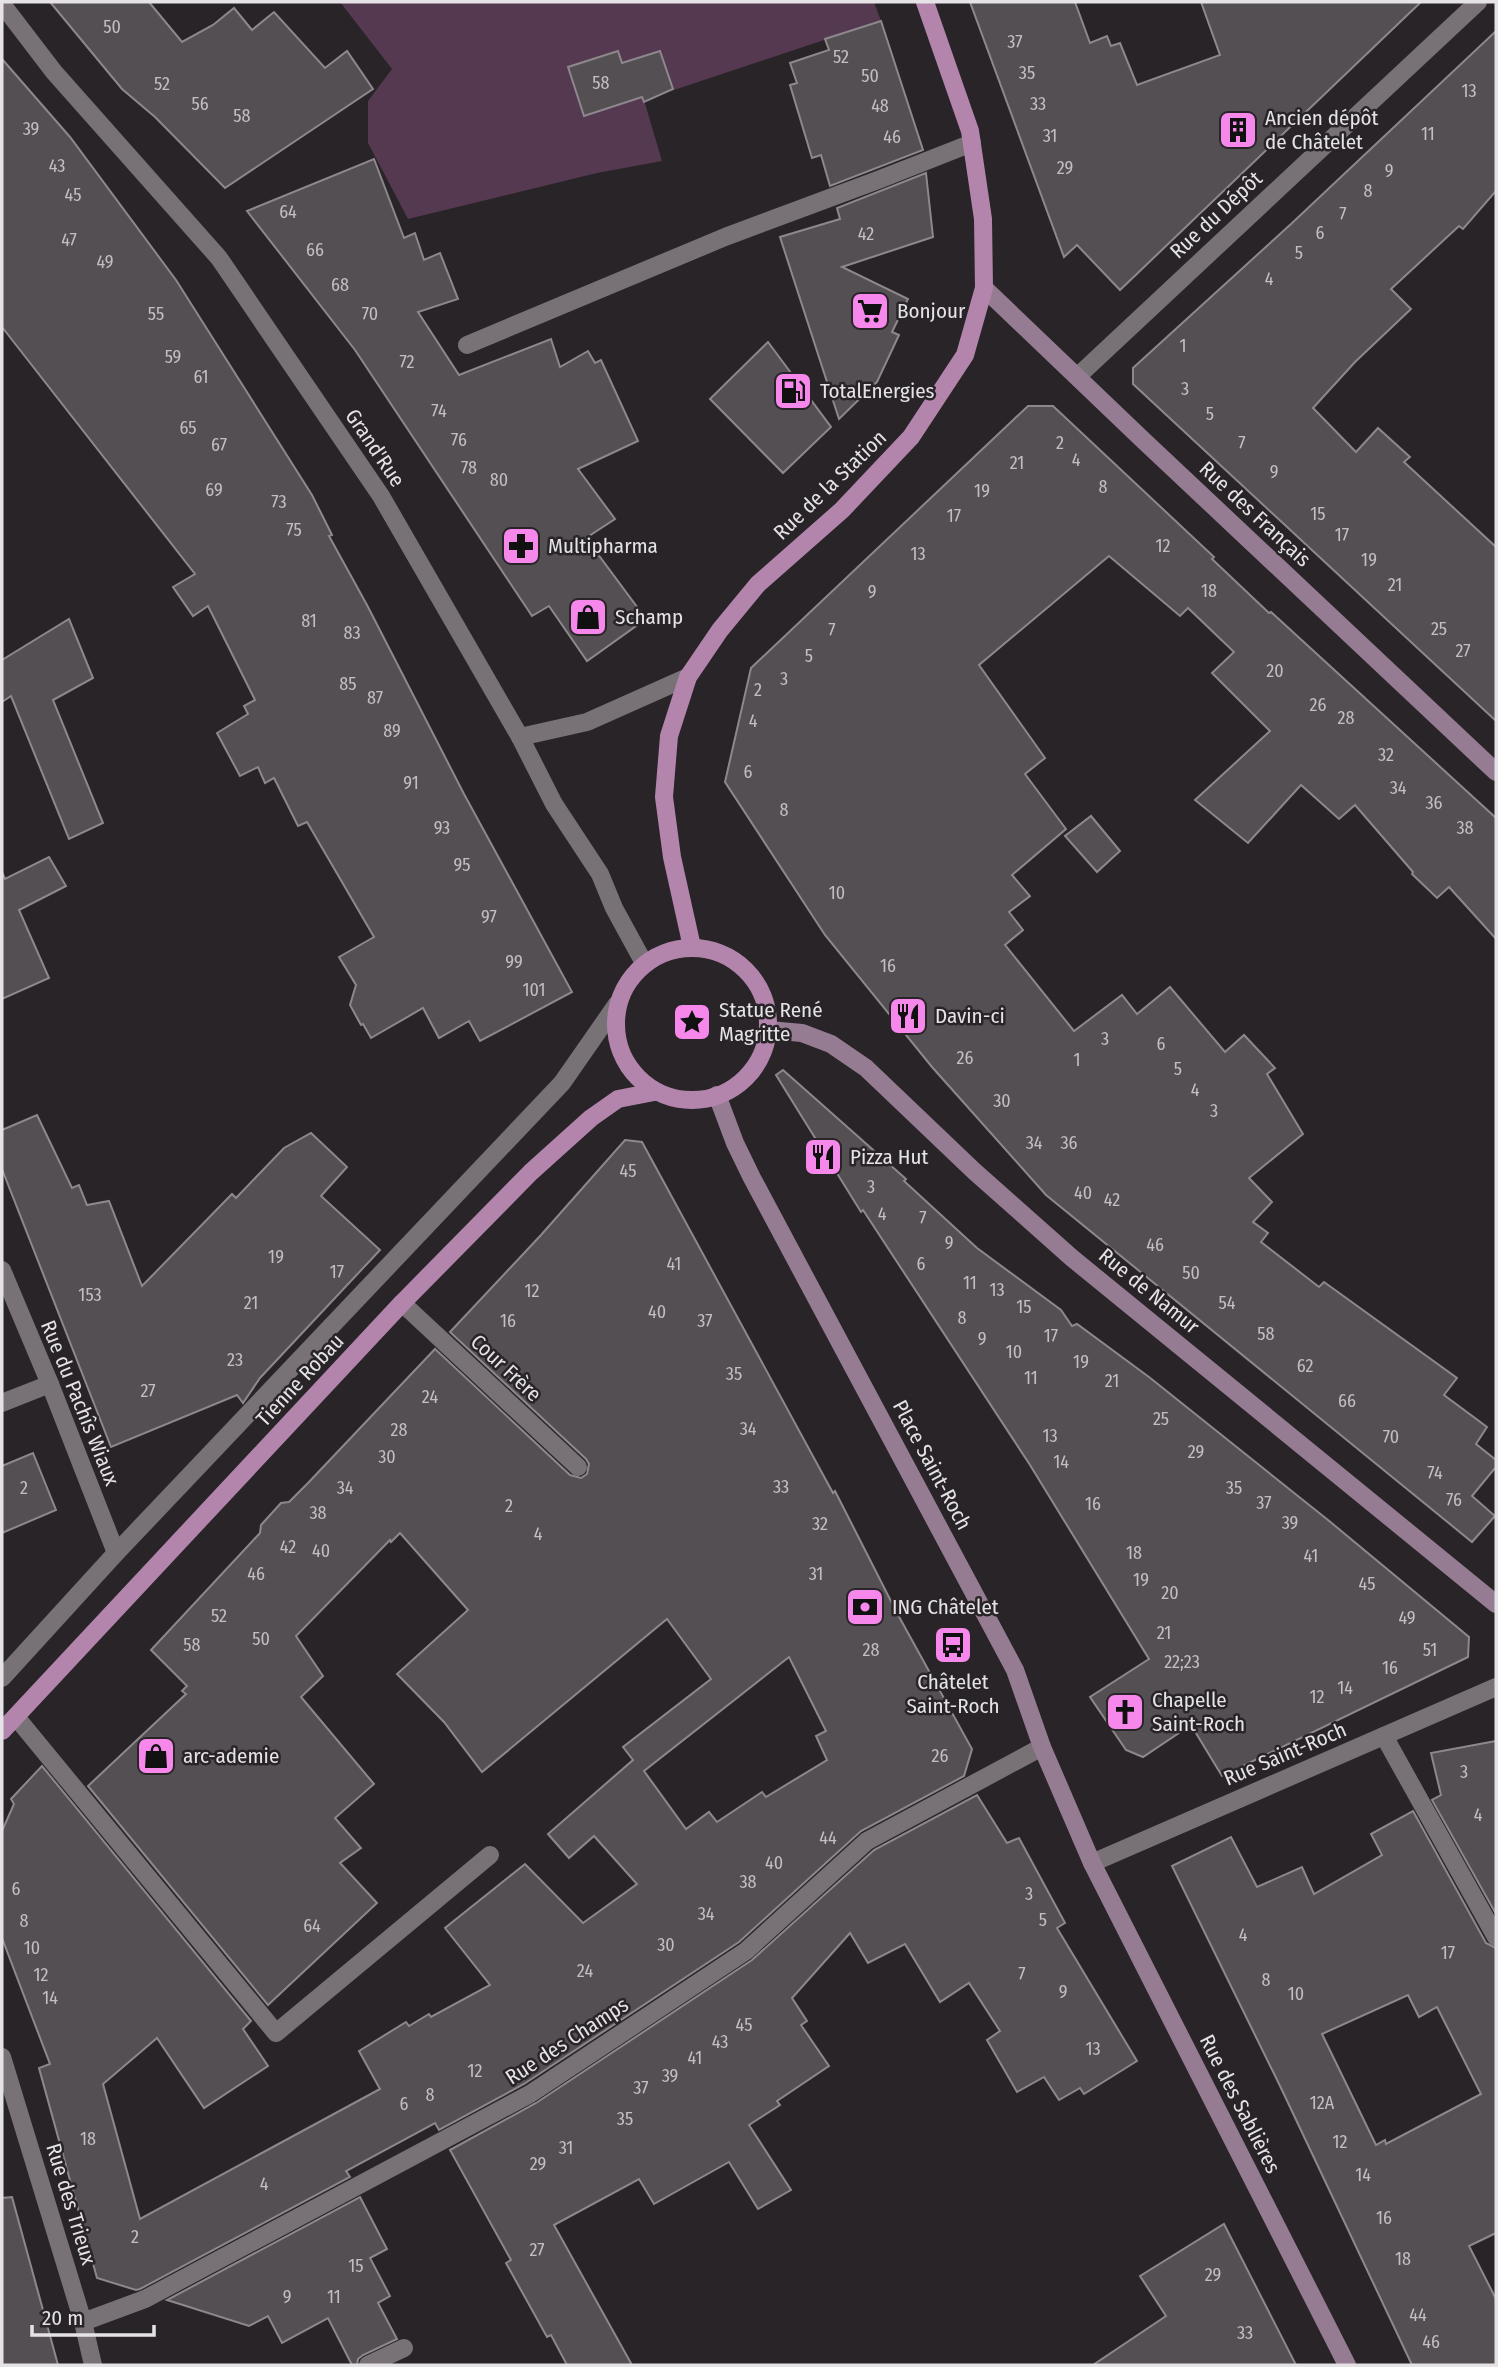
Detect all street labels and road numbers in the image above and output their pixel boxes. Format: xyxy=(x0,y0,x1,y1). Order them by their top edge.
street label: Rue du Dépôt xyxy=(1165,166,1268,264)
street label: Grand'Rue xyxy=(340,404,410,492)
street label: Rue de la Station xyxy=(768,425,892,545)
street label: Rue des Français xyxy=(1194,456,1316,572)
street label: Rue de Namur xyxy=(1093,1243,1205,1340)
street label: Rue du Pachîs Wiaux xyxy=(35,1317,125,1490)
street label: Tienne Robau xyxy=(251,1328,349,1432)
street label: Cour Frère xyxy=(465,1329,547,1407)
street label: Place Saint-Roch xyxy=(887,1396,977,1534)
street label: Rue Saint-Roch xyxy=(1220,1716,1350,1792)
street label: Rue des Champs xyxy=(501,1992,633,2090)
street label: Rue des Sablières xyxy=(1194,2030,1286,2178)
street label: Rue des Trieux xyxy=(40,2140,102,2269)

